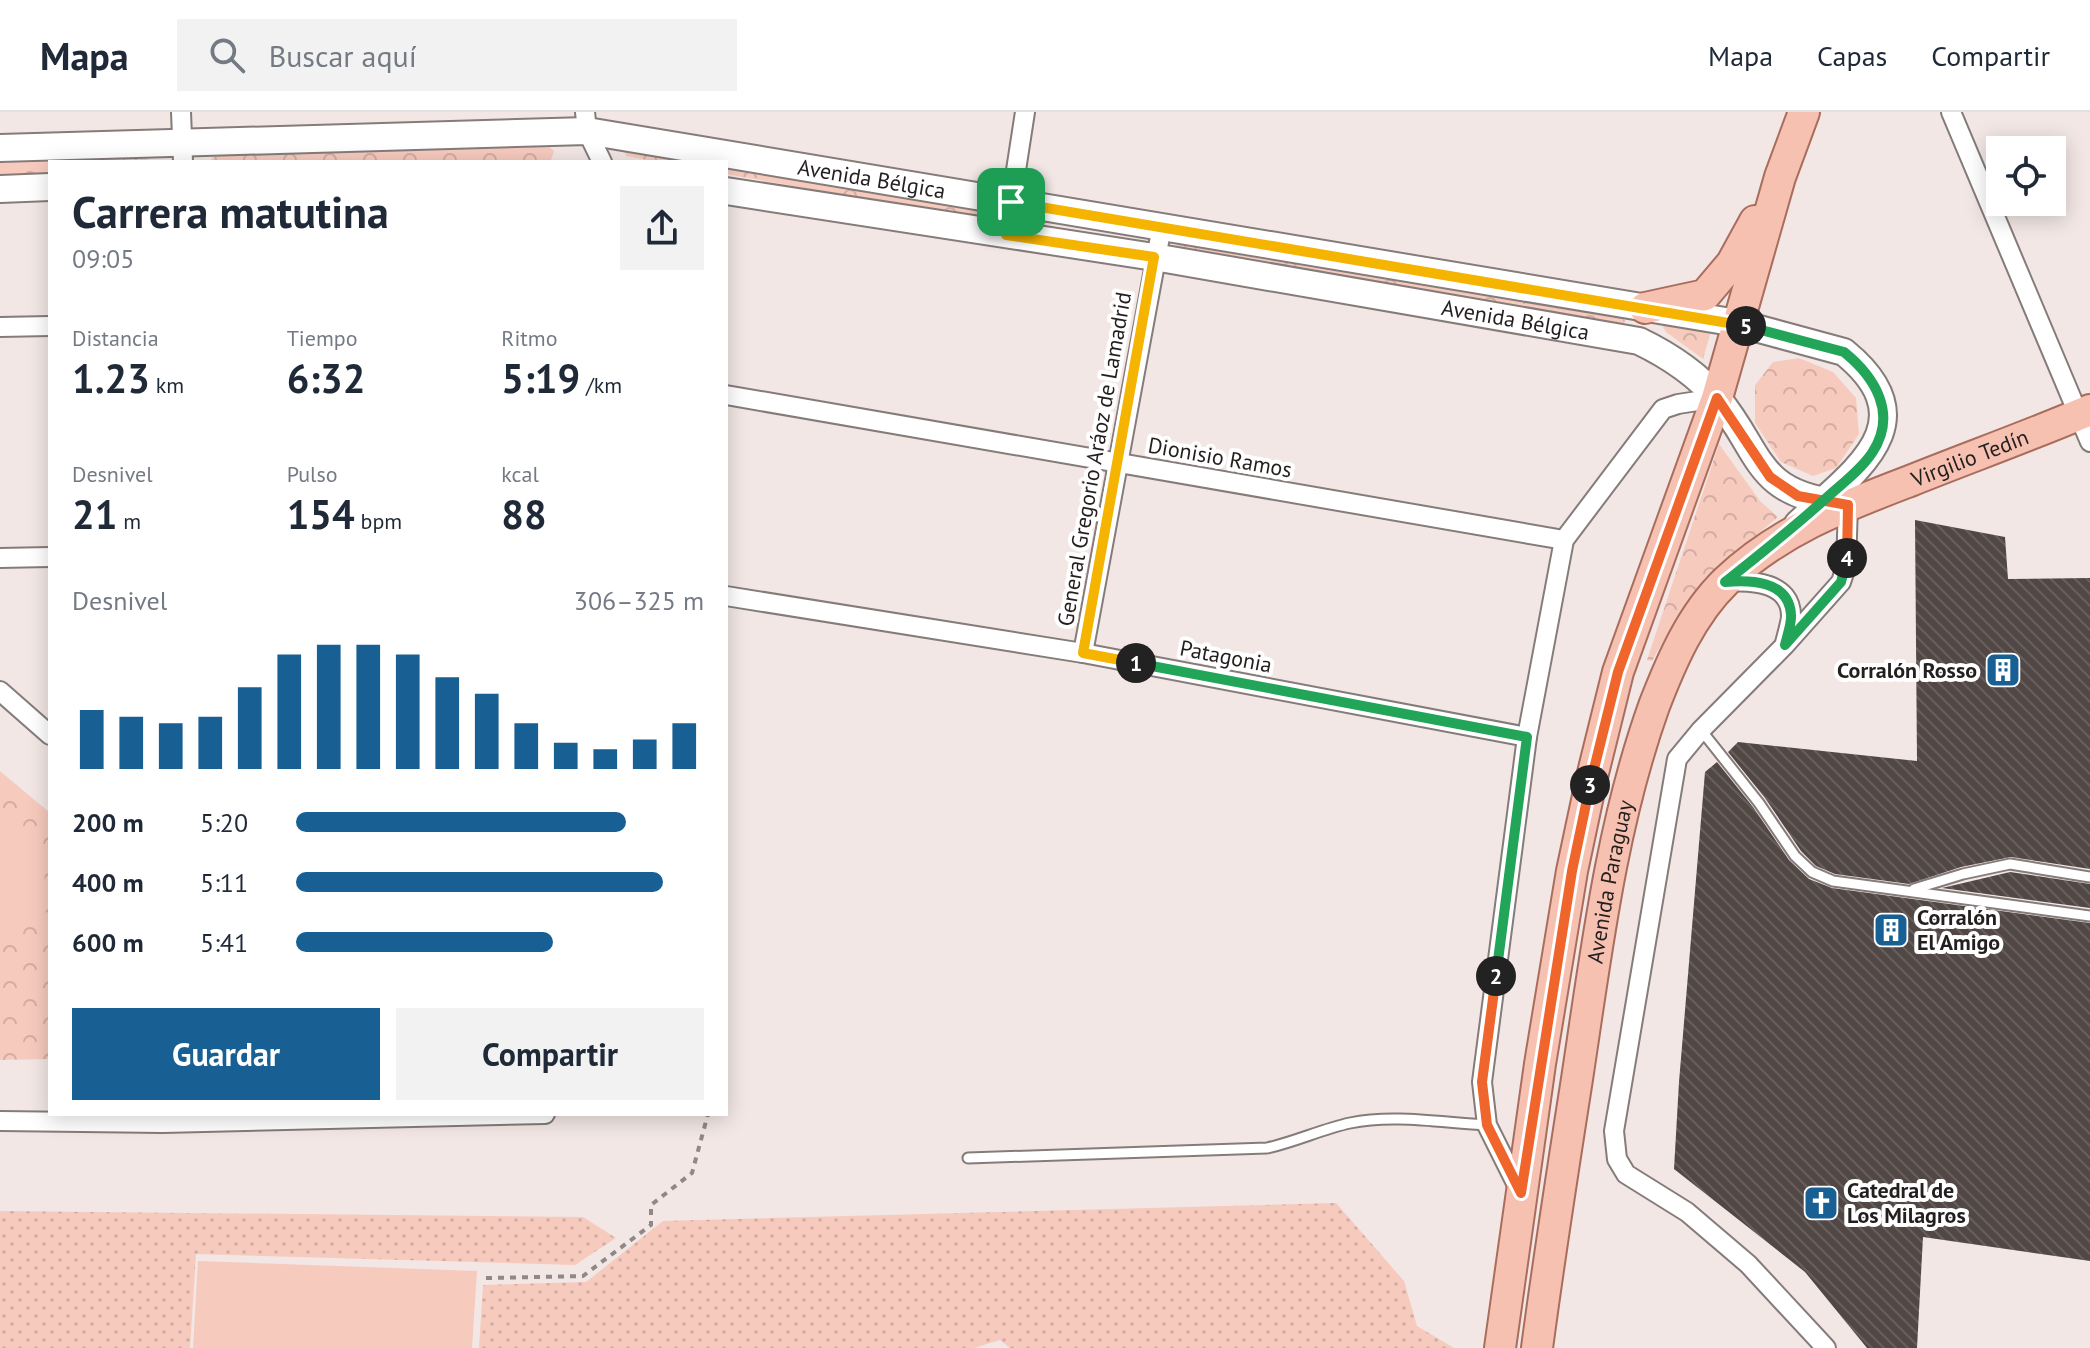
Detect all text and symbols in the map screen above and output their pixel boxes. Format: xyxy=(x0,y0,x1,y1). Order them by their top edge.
search box xyxy=(177,19,737,91)
text: Mapa xyxy=(40,31,129,80)
icon: search xyxy=(205,33,249,77)
text: Buscar aquí xyxy=(269,36,417,75)
text: Mapa xyxy=(1708,37,1773,74)
text: Capas xyxy=(1817,37,1887,74)
text: Compartir xyxy=(1931,37,2050,74)
map controls xyxy=(1986,136,2066,216)
button: locate xyxy=(1986,136,2066,216)
street label: Avenida Bélgica xyxy=(796,152,948,205)
pin xyxy=(977,168,1045,236)
icon: arrive xyxy=(989,180,1033,224)
text: Carrera matutina xyxy=(72,183,389,240)
button: share xyxy=(620,186,704,270)
text: 09:05 xyxy=(72,242,134,275)
street label: General Gregorio Aráoz de Lamadrid xyxy=(1051,290,1137,628)
street label: Avenida Bélgica xyxy=(1440,293,1592,346)
pin: 5 xyxy=(1726,306,1766,346)
text: 5 xyxy=(1740,312,1752,340)
text: Distancia xyxy=(72,324,159,352)
text: Tiempo xyxy=(287,324,358,352)
text: Ritmo xyxy=(501,324,557,352)
text: 1.23 xyxy=(72,352,150,404)
text: 6:32 xyxy=(287,352,365,404)
text: 5:19 xyxy=(501,352,580,404)
text: km xyxy=(150,371,184,399)
text: /km xyxy=(580,371,622,399)
street label: Virgilio Tedín xyxy=(1906,422,2032,493)
street label: Dionisio Ramos xyxy=(1146,431,1294,483)
text: Desnivel xyxy=(72,460,153,488)
text: Pulso xyxy=(287,460,338,488)
text: kcal xyxy=(501,460,539,488)
text: 21 xyxy=(72,488,117,540)
text: 154 xyxy=(287,488,355,540)
text: 88 xyxy=(501,488,547,540)
text: m xyxy=(117,507,141,535)
text: bpm xyxy=(355,507,402,535)
pin: 4 xyxy=(1827,538,1867,578)
text: 4 xyxy=(1841,544,1853,572)
text: Desnivel xyxy=(72,584,167,617)
text: 306–325 m xyxy=(574,584,704,617)
street label: Patagonia xyxy=(1178,633,1274,679)
pin: 1 xyxy=(1116,643,1156,683)
text: 1 xyxy=(1130,649,1142,677)
building icon: Corralón Rosso xyxy=(1984,651,2022,689)
place label: Corralón Rosso xyxy=(1837,656,1977,684)
pin: 3 xyxy=(1570,765,1610,805)
text: 3 xyxy=(1584,771,1596,799)
street label: Avenida Paraguay xyxy=(1580,796,1640,965)
text: 200 m xyxy=(72,806,144,839)
text: 5:20 xyxy=(200,806,248,839)
text: 400 m xyxy=(72,866,144,899)
text: 5:11 xyxy=(200,866,248,899)
place label: Corralón El Amigo xyxy=(1917,903,2000,956)
building icon: Corralón El Amigo xyxy=(1872,911,1910,949)
text: 600 m xyxy=(72,926,144,959)
text: 5:41 xyxy=(200,926,248,959)
pin: 2 xyxy=(1476,956,1516,996)
text: 2 xyxy=(1490,962,1502,990)
button: Guardar xyxy=(72,1008,380,1100)
button: Compartir xyxy=(396,1008,704,1100)
place label: Catedral de Los Milagros xyxy=(1847,1176,1966,1229)
church icon: Catedral de Los Milagros xyxy=(1802,1184,1840,1222)

